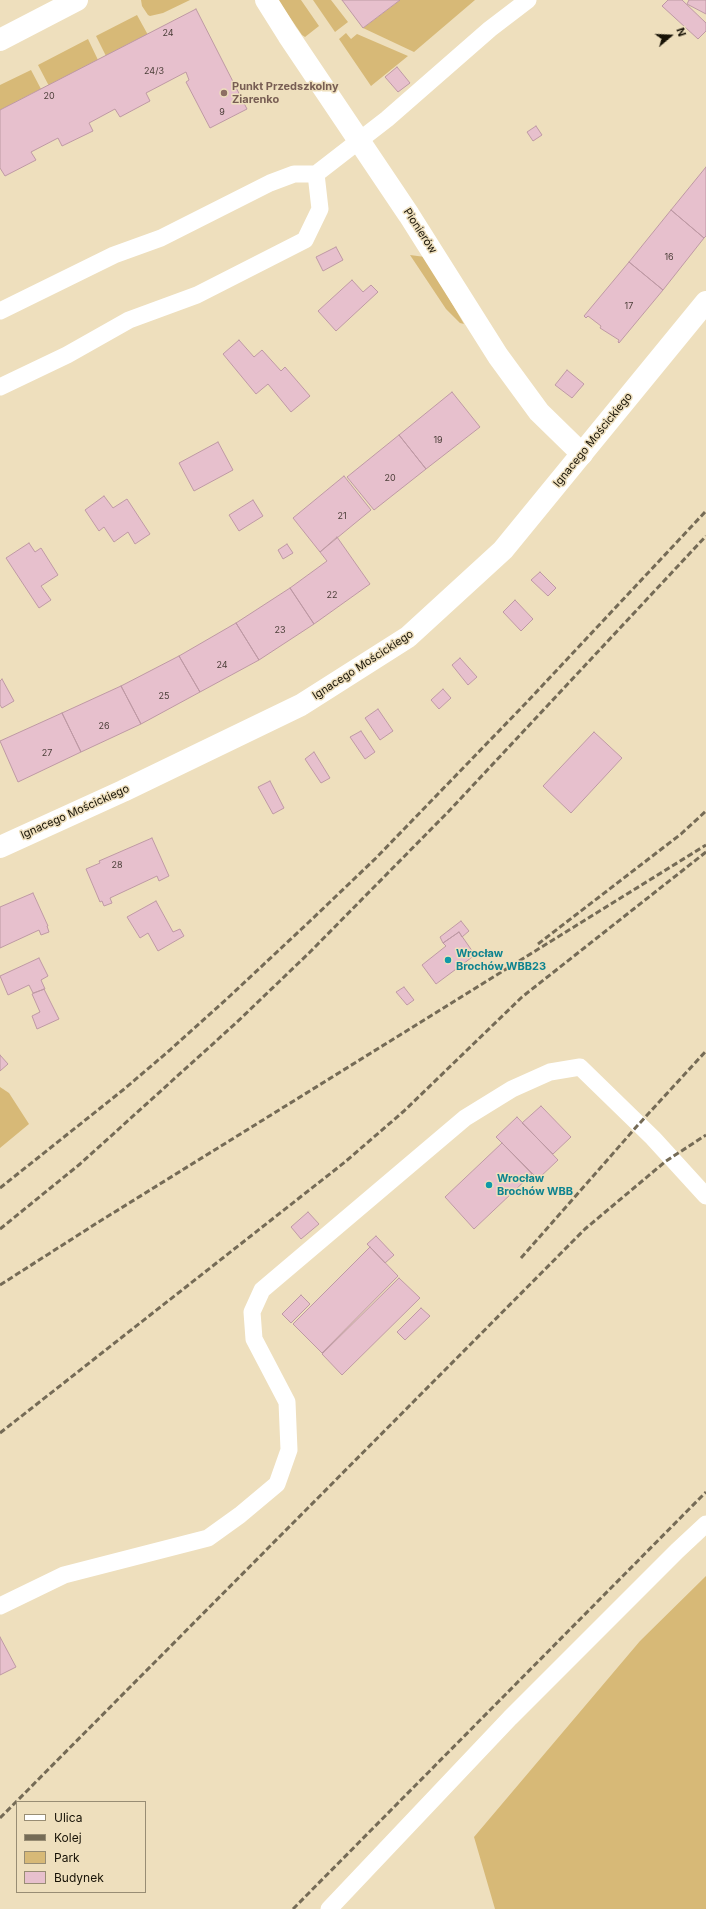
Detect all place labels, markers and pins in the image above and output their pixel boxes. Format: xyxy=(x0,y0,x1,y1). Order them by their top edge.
place label: Punkt Przedszkolny Ziarenko xyxy=(232,80,339,106)
marker: Punkt Przedszkolny Ziarenko xyxy=(219,88,229,98)
place label: Wrocław Brochów WBB23 xyxy=(456,947,546,973)
marker: Wrocław Brochów WBB23 xyxy=(443,955,453,965)
place label: Wrocław Brochów WBB xyxy=(497,1172,573,1198)
marker: Wrocław Brochów WBB xyxy=(484,1180,494,1190)

